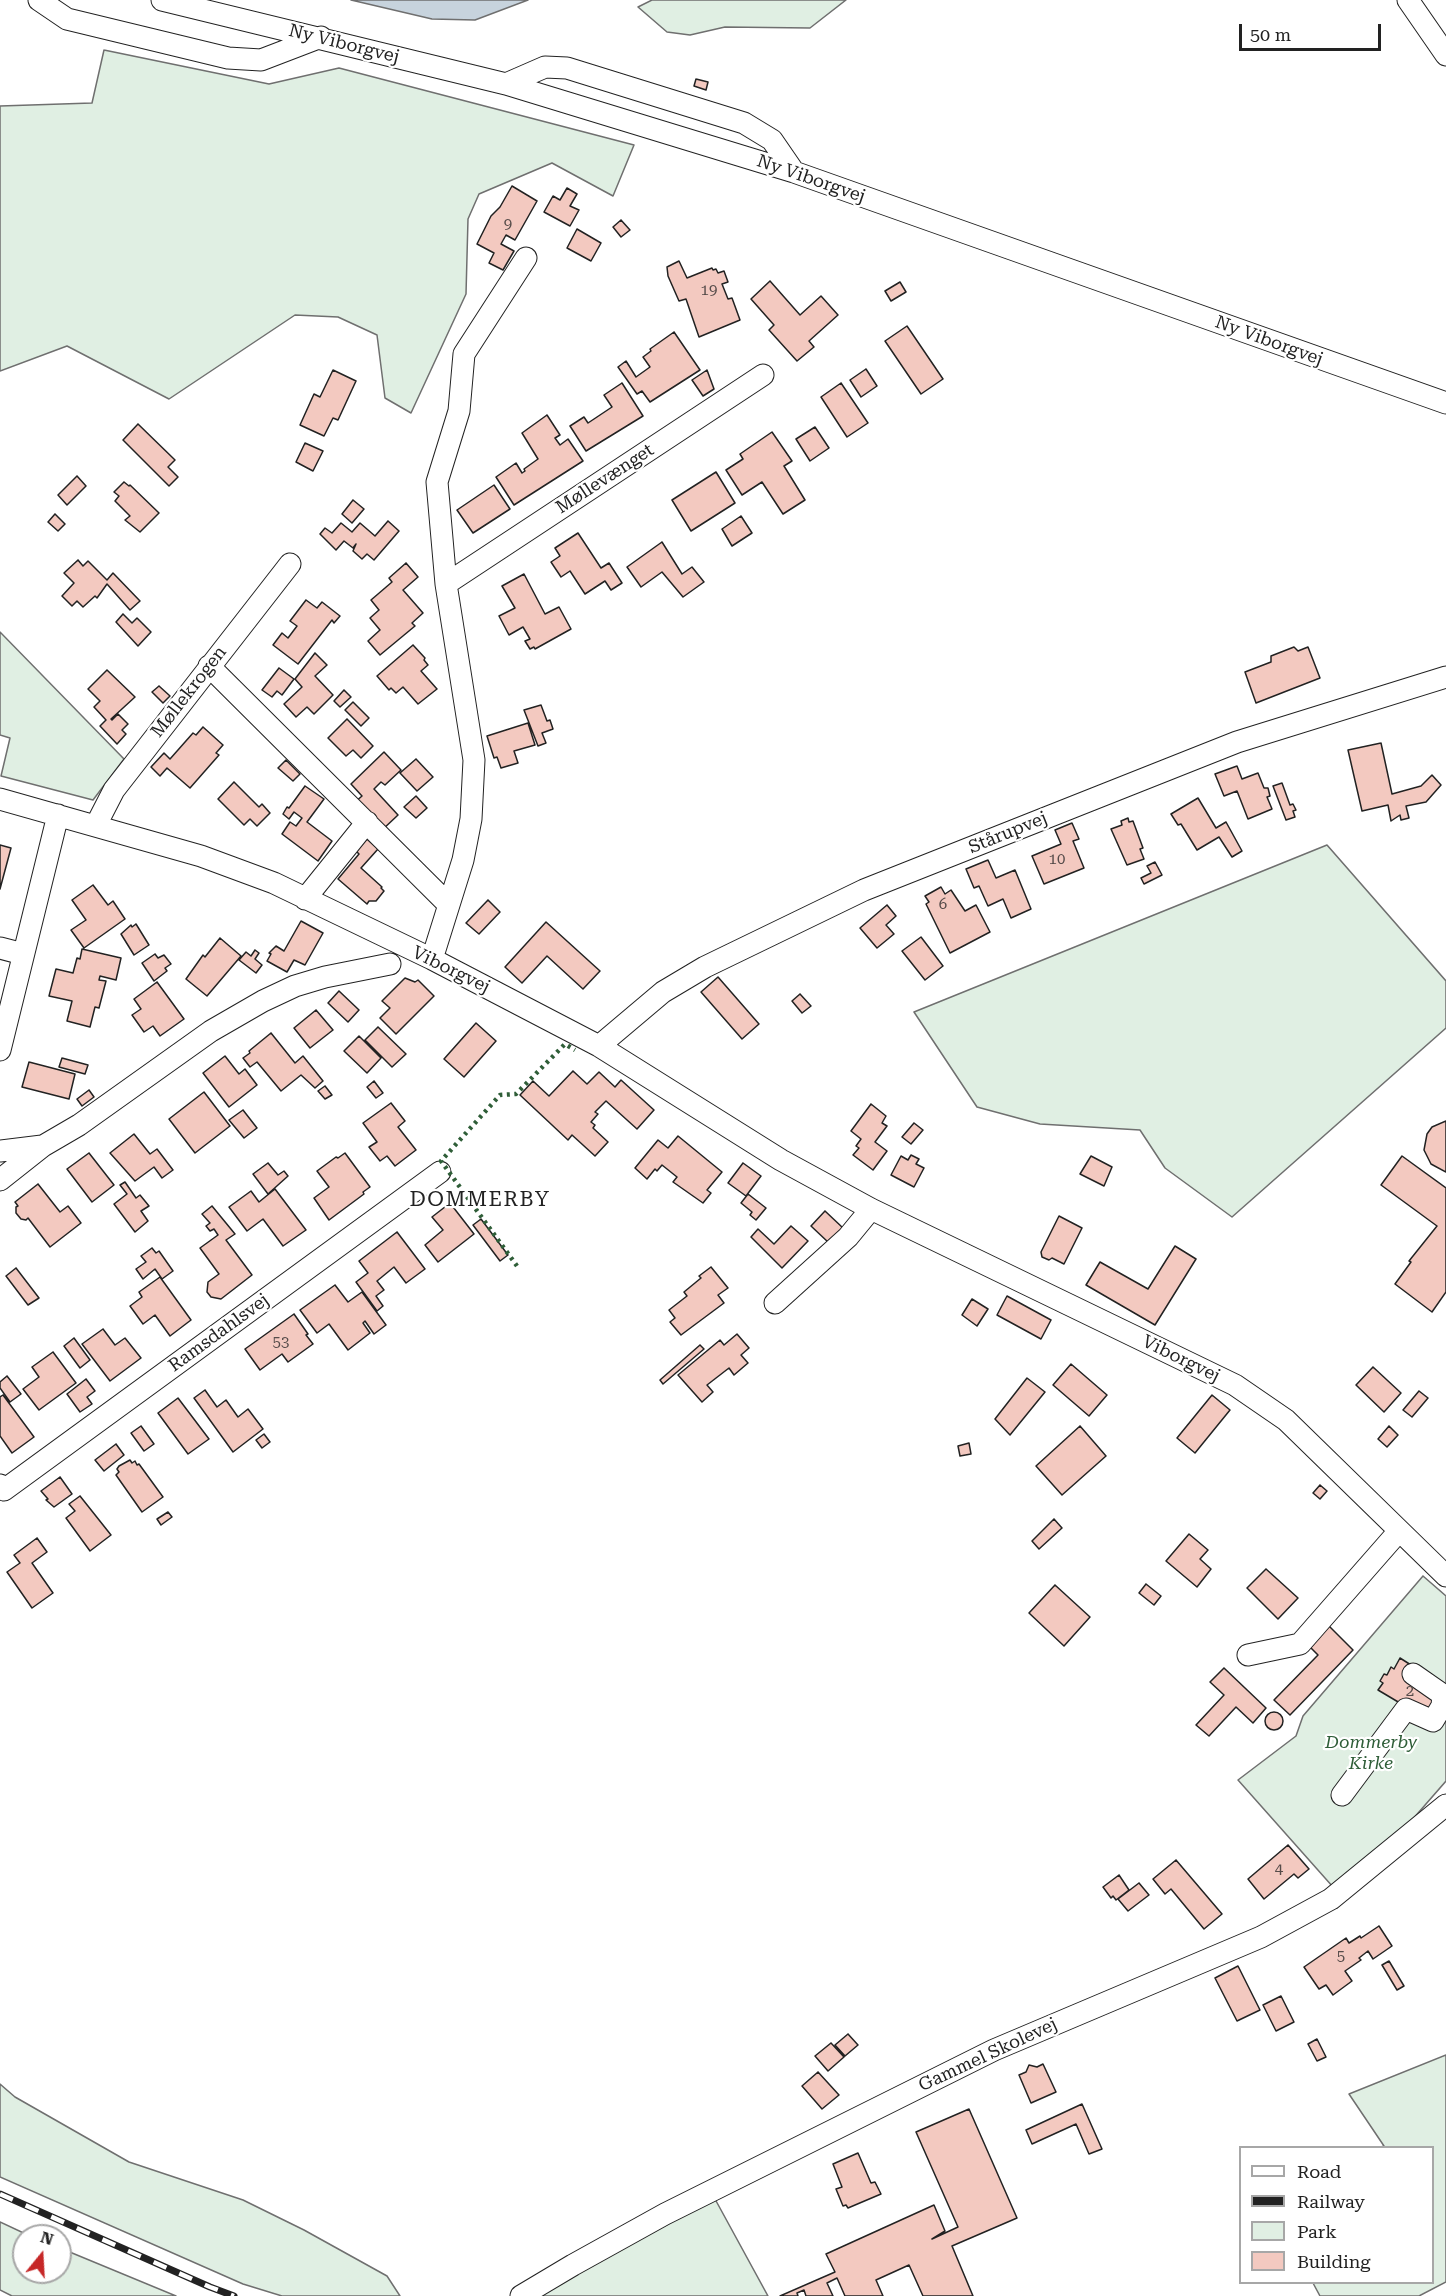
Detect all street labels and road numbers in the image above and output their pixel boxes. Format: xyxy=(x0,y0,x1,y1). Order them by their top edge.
street label: Ny Viborgvej xyxy=(286,20,402,68)
street label: Ny Viborgvej xyxy=(754,150,868,208)
street label: Ny Viborgvej xyxy=(1212,311,1326,371)
street label: Møllevænget xyxy=(552,439,658,519)
street label: Møllekrogen xyxy=(147,642,231,742)
street label: Stårupvej xyxy=(966,807,1050,859)
street label: Viborgvej xyxy=(409,942,493,998)
street label: Ramsdahlsvej xyxy=(165,1289,273,1377)
street label: Viborgvej xyxy=(1139,1331,1223,1387)
street label: Gammel Skolevej xyxy=(915,2013,1061,2097)

